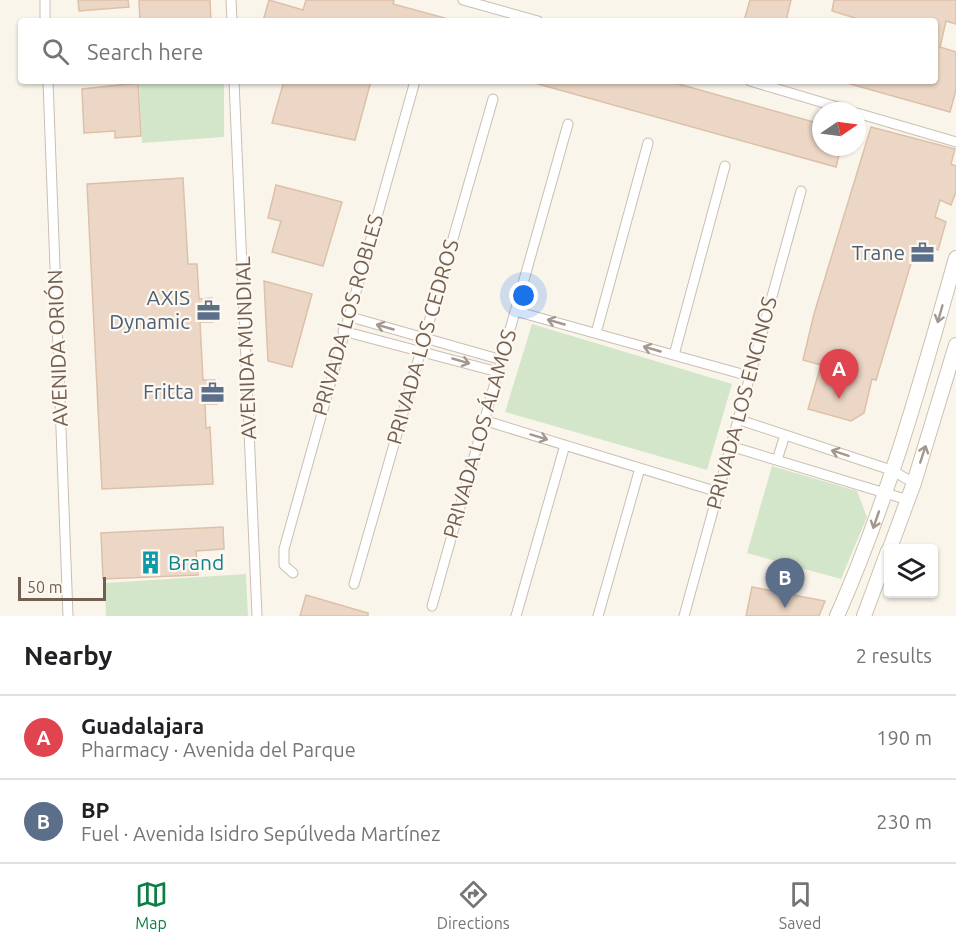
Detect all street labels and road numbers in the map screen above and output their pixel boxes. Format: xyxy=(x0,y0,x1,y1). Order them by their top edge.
street label: PRIVADA LOS ROBLES xyxy=(307,211,387,418)
street label: PRIVADA LOS CEDROS xyxy=(381,237,463,447)
street label: AVENIDA MUNDIAL xyxy=(230,256,260,440)
street label: AVENIDA ORIÓN xyxy=(42,269,72,427)
street label: PRIVADA LOS ENCINOS xyxy=(701,294,781,512)
street label: PRIVADA LOS ÁLAMOS xyxy=(438,326,520,541)

